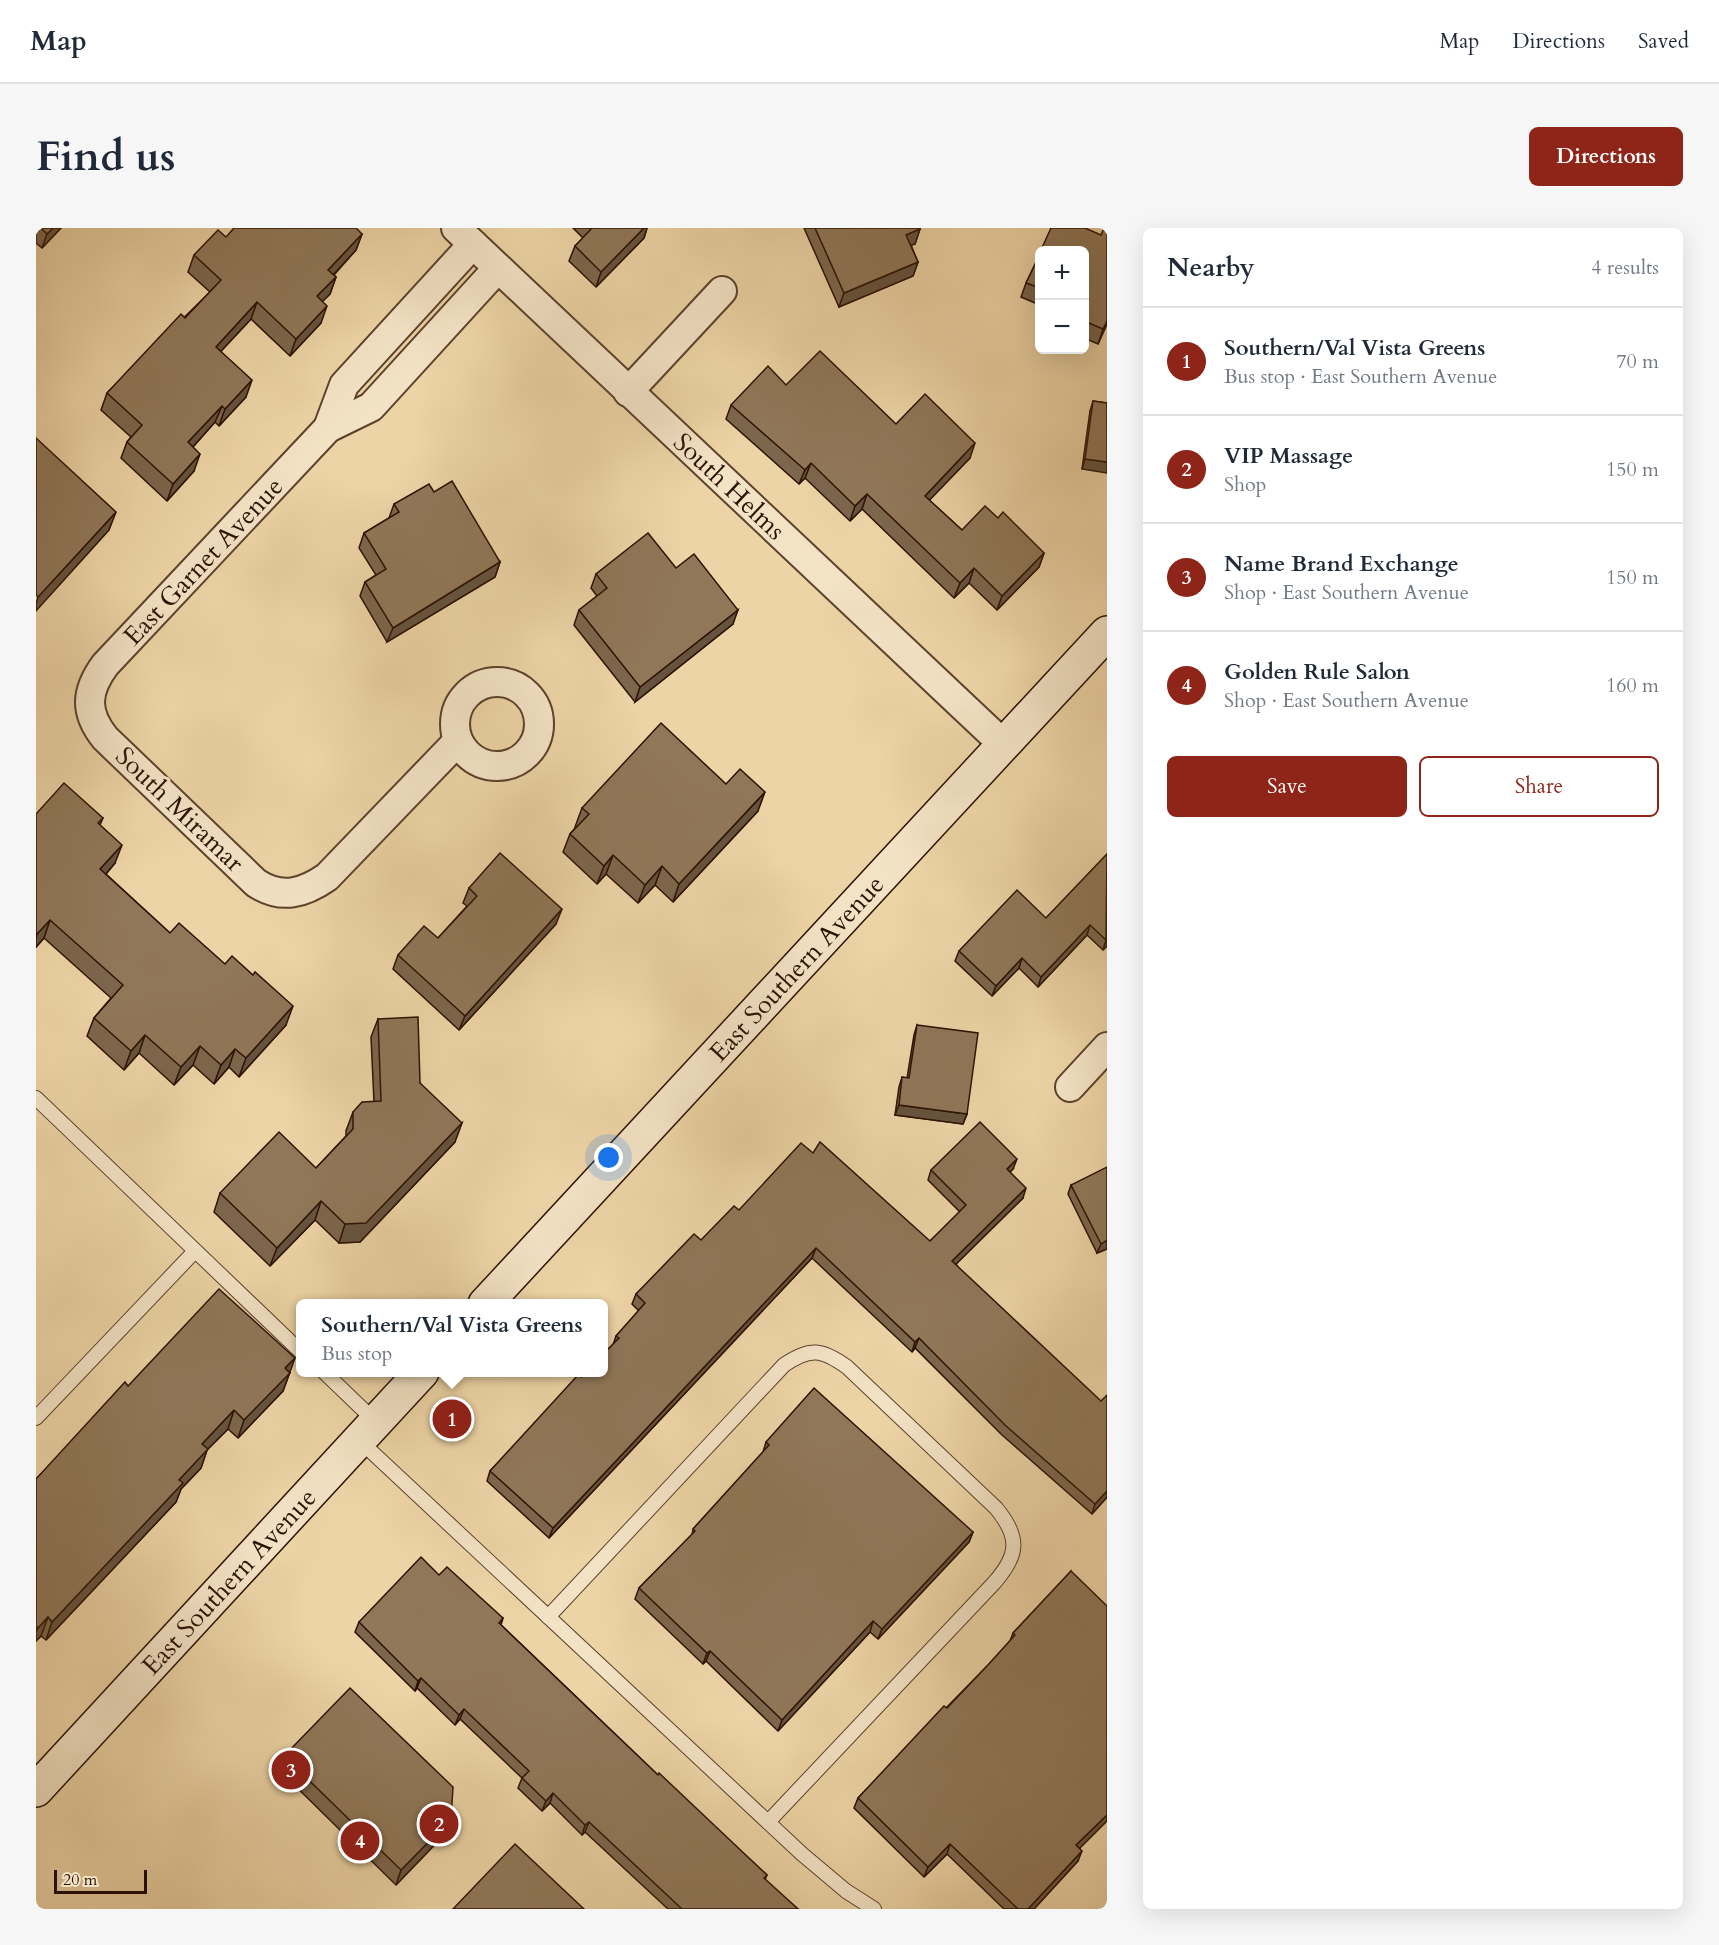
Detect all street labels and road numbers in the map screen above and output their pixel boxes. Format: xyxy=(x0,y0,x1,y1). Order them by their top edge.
street label: South Helms xyxy=(666,425,793,548)
street label: East Garnet Avenue xyxy=(116,470,291,653)
street label: South Miramar xyxy=(108,739,252,880)
street label: East Southern Avenue xyxy=(701,868,892,1069)
street label: East Southern Avenue xyxy=(134,1481,324,1683)

